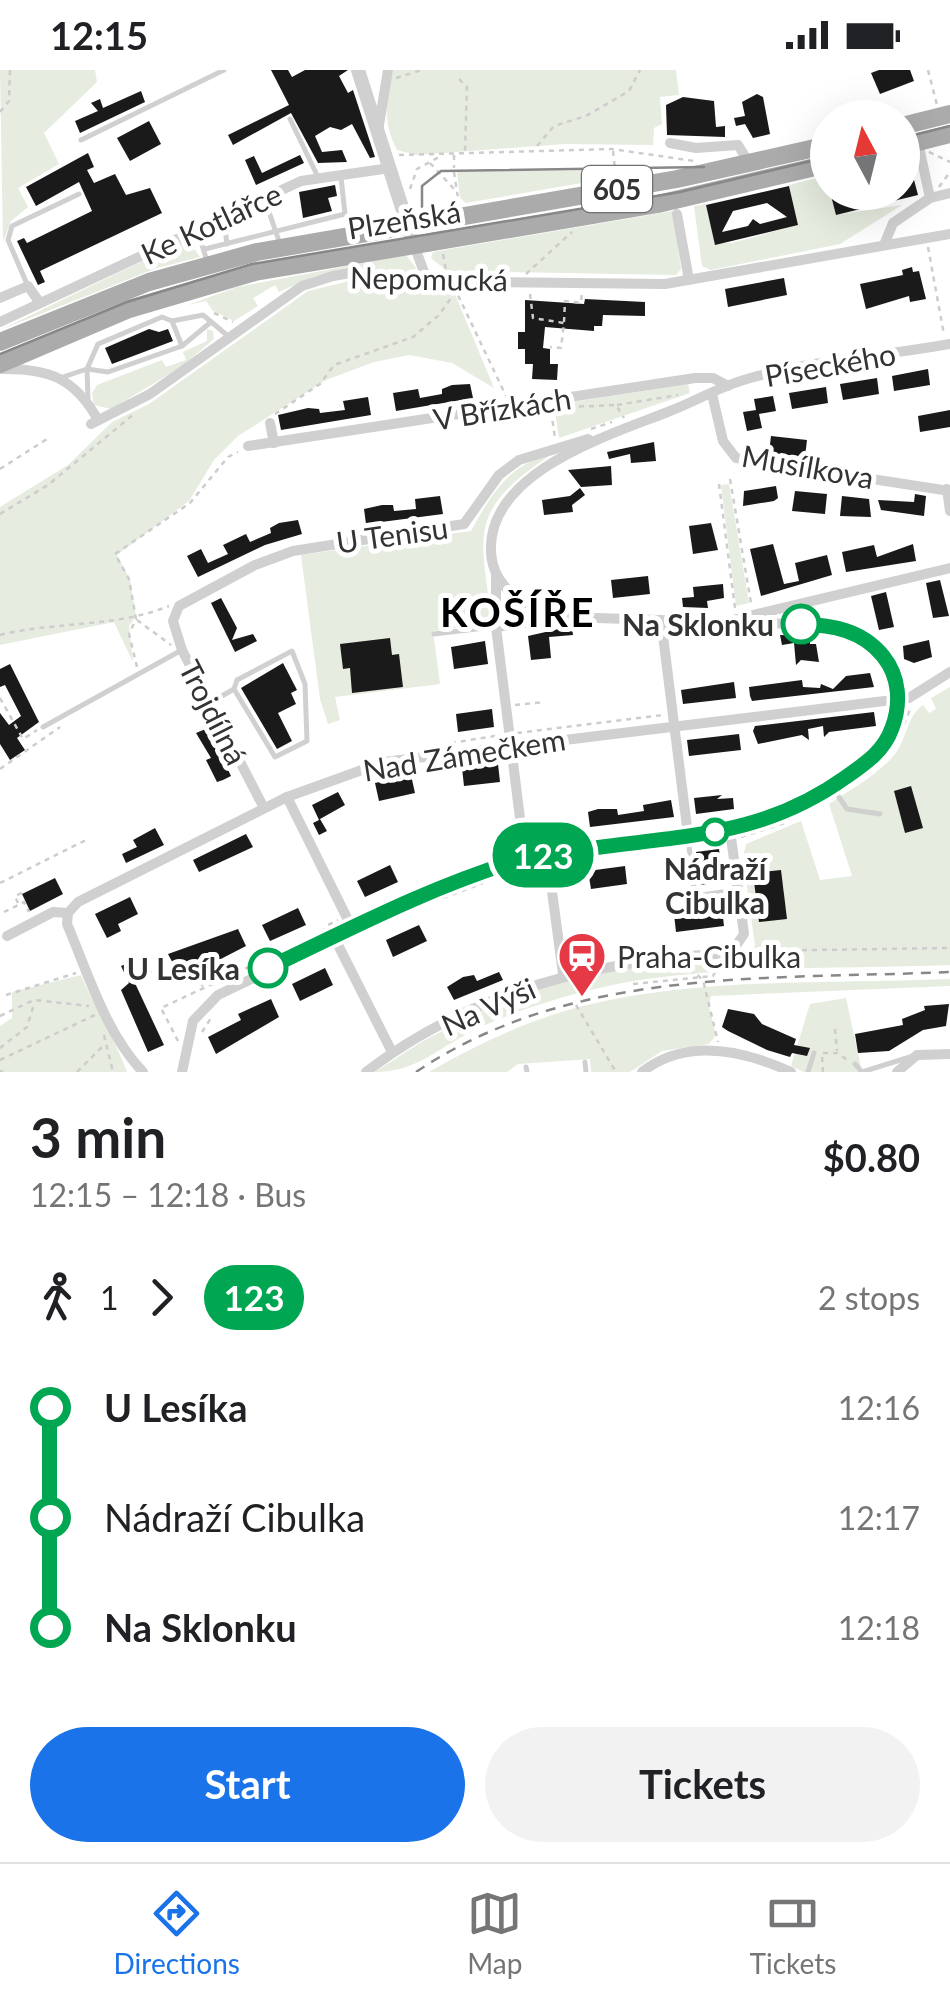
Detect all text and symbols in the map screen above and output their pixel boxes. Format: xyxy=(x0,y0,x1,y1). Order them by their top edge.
text: 12:15 xyxy=(50,12,148,58)
north arrow xyxy=(810,100,920,210)
map controls xyxy=(810,100,920,210)
road number: 605 xyxy=(582,166,652,212)
street label: Ke Kotlářce xyxy=(135,175,287,271)
street label: Plzeňská xyxy=(345,192,463,246)
street label: Nepomucká xyxy=(350,259,508,297)
street label: Píseckého xyxy=(762,335,898,393)
street label: V Břízkách xyxy=(431,379,573,437)
street label: Musílkova xyxy=(739,437,877,495)
street label: U Tenisu xyxy=(334,508,450,560)
district label: KOŠÍŘE xyxy=(440,588,596,636)
marker: Na Sklonku xyxy=(782,605,820,643)
place label: Na Sklonku xyxy=(622,606,774,642)
street label: Trojdílná xyxy=(172,654,256,770)
street label: Nad Zámečkem xyxy=(360,720,568,788)
marker: Nádraží Cibulka xyxy=(702,819,728,845)
line badge: 123 xyxy=(486,822,600,888)
text: 123 xyxy=(513,834,573,876)
place label: Nádraží Cibulka xyxy=(664,850,769,920)
station icon: Praha-Cibulka xyxy=(556,930,608,998)
place label: Praha-Cibulka xyxy=(617,938,801,974)
marker: U Lesíka xyxy=(249,949,287,987)
place label: U Lesíka xyxy=(127,950,240,986)
street label: Na Výši xyxy=(435,969,541,1043)
text: 3 min xyxy=(30,1104,166,1170)
text: $0.80 xyxy=(823,1134,920,1180)
text: 12:15 – 12:18 · Bus xyxy=(30,1175,306,1214)
icon: walk xyxy=(30,1270,85,1325)
icon: forward xyxy=(134,1270,189,1325)
text: 123 xyxy=(224,1276,284,1318)
text: 1 xyxy=(100,1278,119,1317)
text: 2 stops xyxy=(818,1278,920,1317)
text: U Lesíka xyxy=(104,1384,247,1430)
text: 12:16 xyxy=(838,1388,920,1427)
text: Nádraží Cibulka xyxy=(104,1494,365,1540)
text: 12:17 xyxy=(838,1498,920,1537)
text: Na Sklonku xyxy=(104,1604,297,1650)
text: 12:18 xyxy=(838,1608,920,1647)
button: Start xyxy=(30,1727,465,1842)
button: Tickets xyxy=(485,1727,920,1842)
tab: Directions xyxy=(114,1886,240,1980)
tab: Map xyxy=(467,1886,522,1980)
tab: Tickets xyxy=(750,1886,836,1980)

